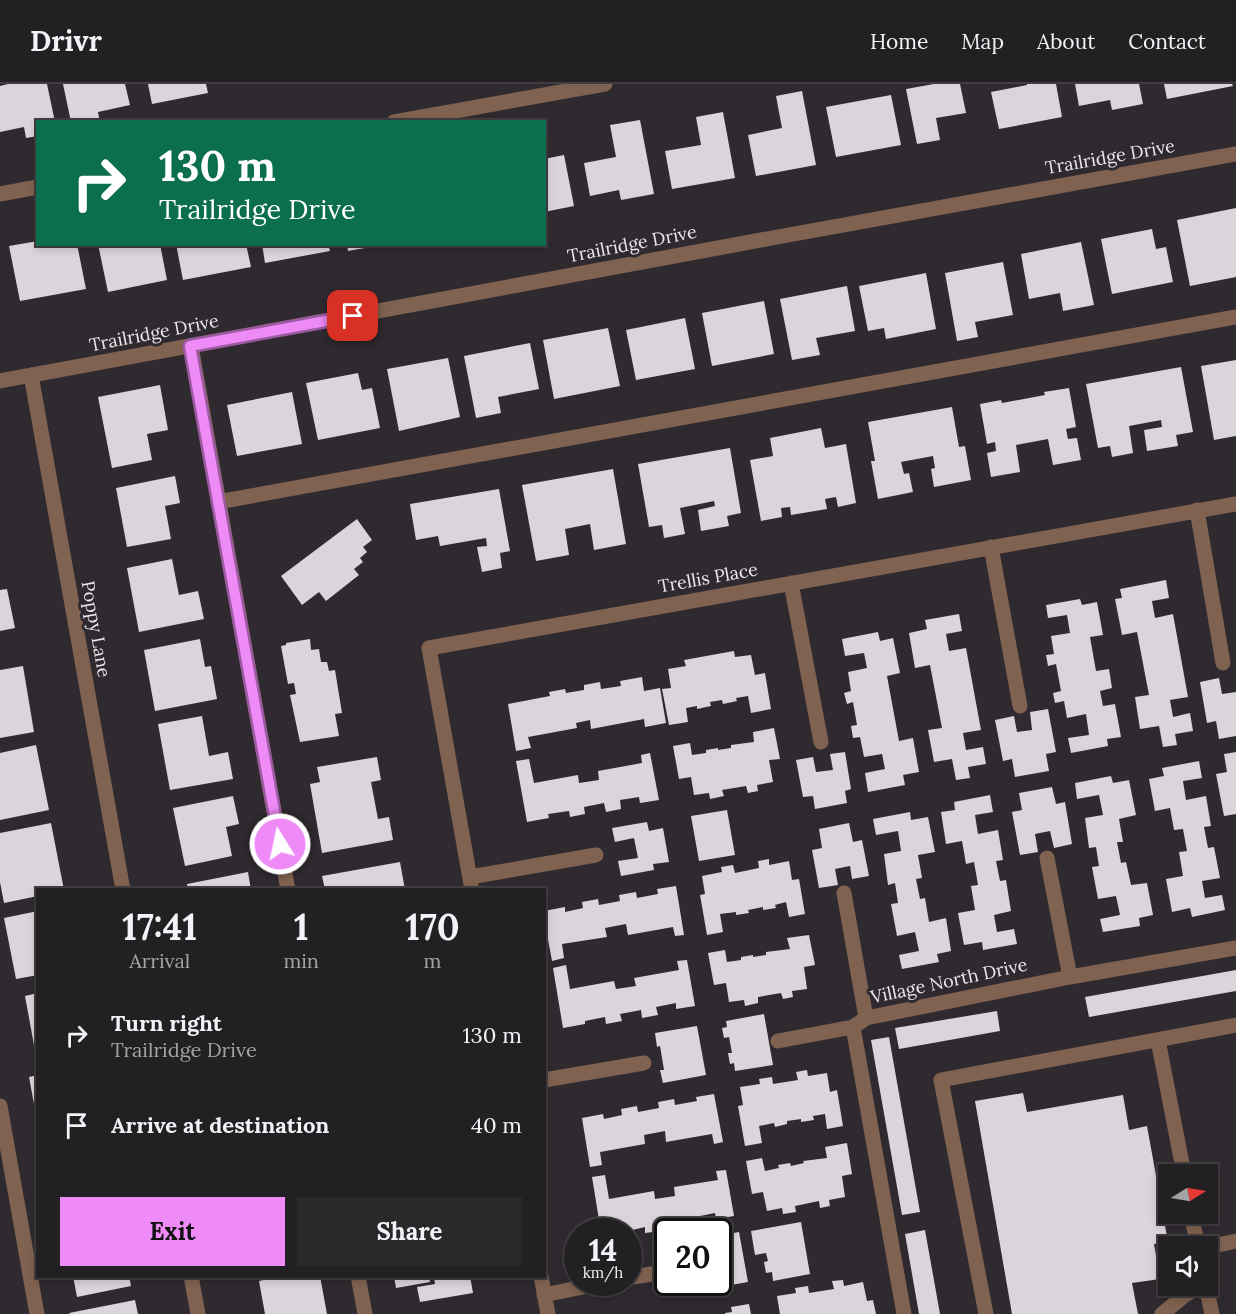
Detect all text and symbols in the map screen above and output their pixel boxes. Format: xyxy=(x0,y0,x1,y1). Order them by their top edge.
text: Drivr xyxy=(30,23,102,59)
text: Home xyxy=(870,28,928,55)
text: Map xyxy=(961,28,1004,55)
text: About xyxy=(1037,28,1095,55)
text: Contact xyxy=(1128,28,1206,55)
street label: Trailridge Drive xyxy=(1043,134,1177,179)
text: 130 m xyxy=(159,139,276,193)
icon: right xyxy=(60,144,138,222)
text: Trailridge Drive xyxy=(159,192,356,226)
street label: Trailridge Drive xyxy=(565,220,699,267)
pin xyxy=(327,290,378,341)
icon: arrive xyxy=(336,299,369,332)
street label: Trailridge Drive xyxy=(87,309,221,356)
street label: Trellis Place xyxy=(656,557,760,598)
street label: Poppy Lane xyxy=(77,579,116,679)
position arrow xyxy=(248,812,312,876)
text: 17:41 xyxy=(122,904,197,950)
text: 1 xyxy=(294,904,309,950)
text: 170 xyxy=(405,904,460,950)
text: Arrival xyxy=(129,948,190,973)
text: min xyxy=(283,948,319,973)
text: m xyxy=(424,948,441,973)
street label: Village North Drive xyxy=(868,953,1030,1009)
text: Turn right xyxy=(111,1009,222,1037)
icon: right xyxy=(60,1019,93,1052)
text: 130 m xyxy=(463,1021,522,1049)
text: Trailridge Drive xyxy=(111,1037,257,1062)
icon: arrive xyxy=(60,1109,93,1142)
text: Arrive at destination xyxy=(111,1111,329,1139)
text: 40 m xyxy=(471,1111,522,1139)
north arrow xyxy=(1158,1164,1218,1224)
map controls xyxy=(1158,1164,1218,1296)
button: Exit xyxy=(60,1197,285,1266)
button: Share xyxy=(297,1197,522,1266)
speed limit sign: 20 xyxy=(654,1218,732,1296)
text: 14 xyxy=(589,1231,617,1269)
button: sound xyxy=(1158,1236,1218,1296)
text: km/h xyxy=(583,1263,623,1282)

